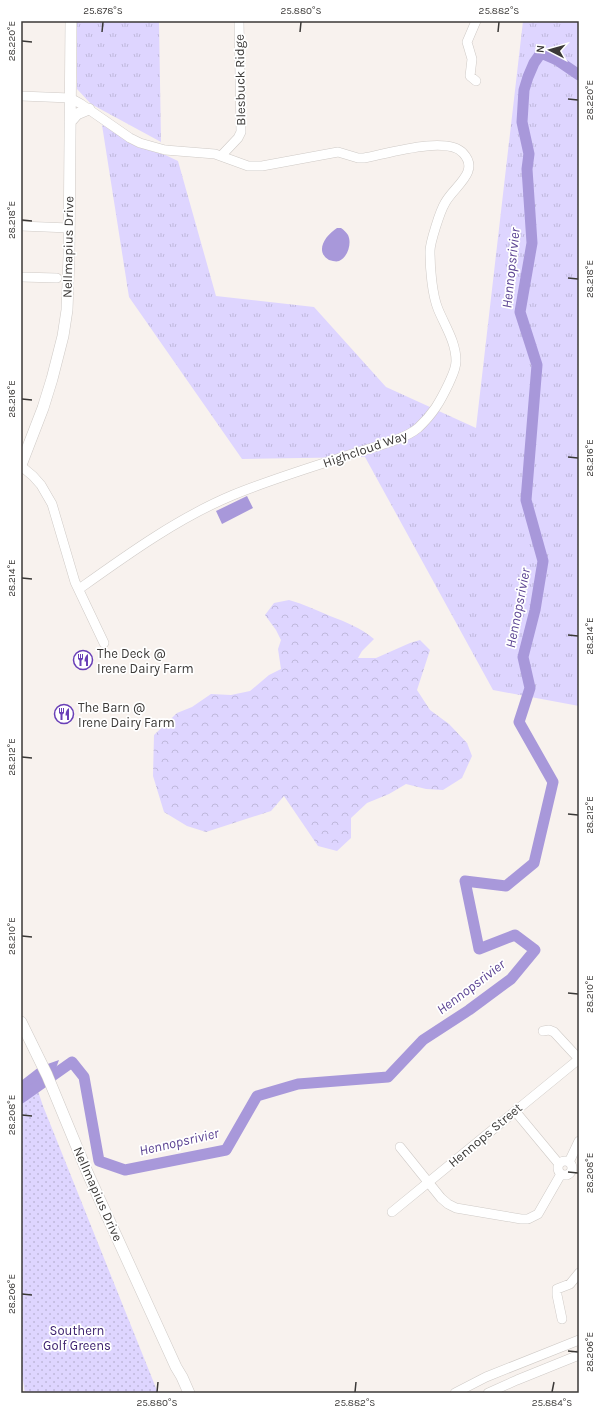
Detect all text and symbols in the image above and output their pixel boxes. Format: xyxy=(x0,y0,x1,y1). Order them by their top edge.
text: 25.878°S xyxy=(83,5,123,17)
text: 25.880°S xyxy=(281,5,321,17)
text: 25.882°S xyxy=(479,5,519,17)
text: 28.220°E xyxy=(6,21,18,61)
north arrow xyxy=(530,30,570,70)
street label: Blesbuck Ridge xyxy=(232,34,248,126)
text: N xyxy=(534,44,547,54)
text: 28.220°E xyxy=(584,80,596,120)
street label: Nellmapius Drive xyxy=(60,196,76,298)
text: 28.218°E xyxy=(6,201,18,239)
water label: Hennopsrivier xyxy=(498,226,524,309)
text: 28.218°E xyxy=(584,260,596,298)
text: 28.216°E xyxy=(6,380,18,418)
street label: Highcloud Way xyxy=(321,428,409,470)
text: 28.216°E xyxy=(584,439,596,477)
text: 28.214°E xyxy=(6,559,18,597)
water label: Hennopsrivier xyxy=(502,565,534,649)
text: 28.214°E xyxy=(584,617,596,655)
place label: The Deck @ Irene Dairy Farm xyxy=(97,646,194,676)
restaurant icon: The Deck @ Irene Dairy Farm xyxy=(72,649,94,671)
place label: The Barn @ Irene Dairy Farm xyxy=(78,700,175,730)
restaurant icon: The Barn @ Irene Dairy Farm xyxy=(53,703,75,725)
text: 28.212°E xyxy=(6,738,18,776)
text: 28.212°E xyxy=(584,796,596,834)
text: 28.210°E xyxy=(6,917,18,955)
water label: Hennopsrivier xyxy=(434,955,509,1018)
text: 28.210°E xyxy=(584,975,596,1013)
text: 28.208°E xyxy=(6,1095,18,1135)
street label: Hennops Street xyxy=(445,1100,525,1170)
water label: Hennopsrivier xyxy=(138,1124,222,1159)
street label: Nellmapius Drive xyxy=(70,1144,126,1244)
text: 28.208°E xyxy=(584,1153,596,1193)
text: 28.206°E xyxy=(6,1274,18,1314)
park label: Southern Golf Greens xyxy=(43,1323,111,1353)
text: 28.206°E xyxy=(584,1332,596,1372)
text: 25.880°S xyxy=(137,1397,177,1409)
text: 25.882°S xyxy=(335,1397,375,1409)
text: 25.884°S xyxy=(532,1397,572,1409)

